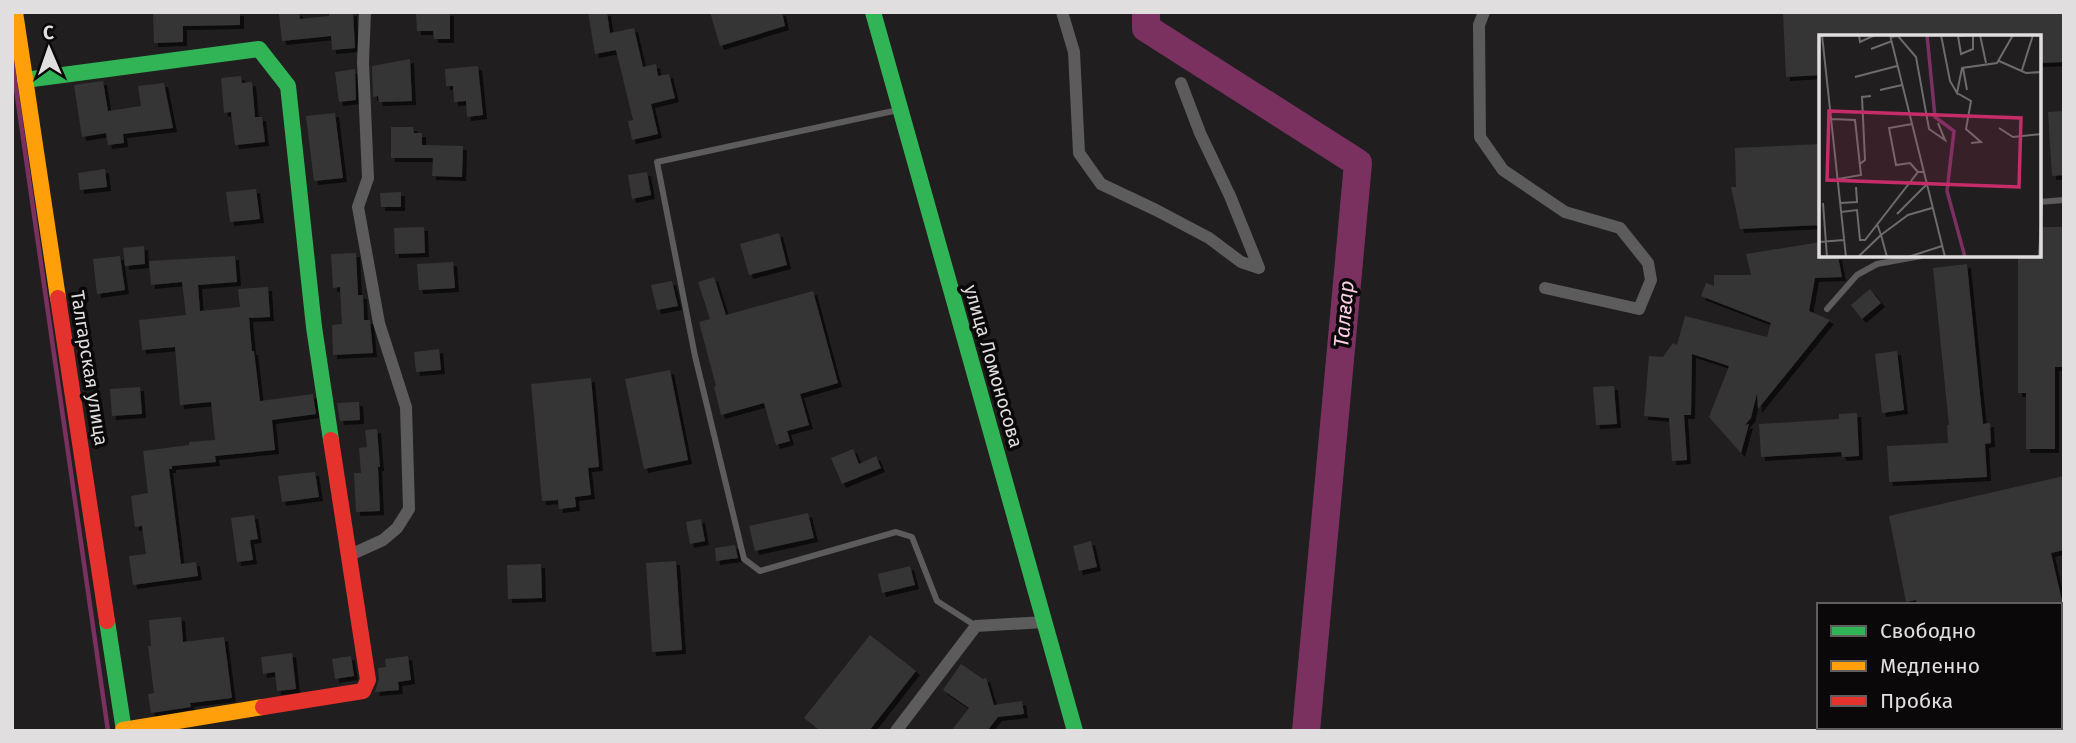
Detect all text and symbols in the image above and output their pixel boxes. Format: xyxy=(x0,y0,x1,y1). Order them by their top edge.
north arrow xyxy=(14,14,84,84)
text: С xyxy=(43,21,54,44)
inset map xyxy=(1819,35,2041,257)
water label: Талғар xyxy=(1328,279,1360,349)
street label: улица Ломоносова xyxy=(959,282,1028,450)
street label: Талгарская улица xyxy=(66,289,113,447)
legend xyxy=(1817,603,2062,729)
text: Свободно xyxy=(1880,618,1976,644)
text: Медленно xyxy=(1880,653,1980,679)
text: Пробка xyxy=(1880,688,1953,714)

